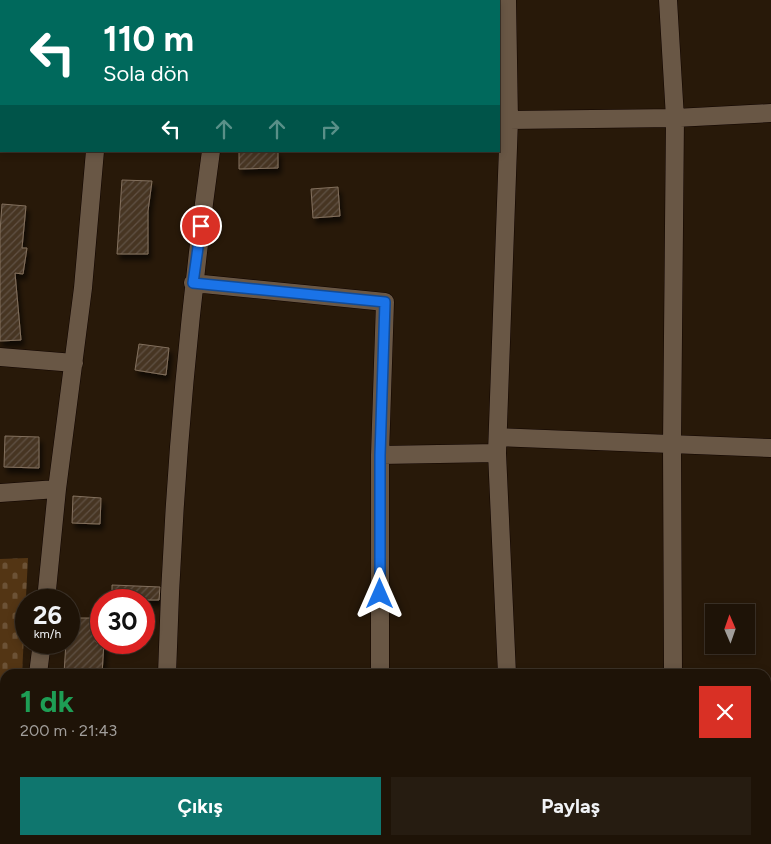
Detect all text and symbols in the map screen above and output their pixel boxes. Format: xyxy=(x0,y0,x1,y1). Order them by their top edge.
text: 110 m xyxy=(103,18,194,60)
icon: left xyxy=(20,20,85,85)
text: Sola dön xyxy=(103,60,189,87)
icon: left xyxy=(157,115,185,143)
icon: ahead xyxy=(210,115,238,143)
icon: ahead xyxy=(263,115,291,143)
icon: right xyxy=(316,115,344,143)
pin xyxy=(180,205,222,247)
icon: arrive xyxy=(187,212,215,240)
position arrow xyxy=(353,567,405,619)
speed limit sign: 30 xyxy=(90,589,155,654)
text: 26 xyxy=(33,600,62,630)
north arrow xyxy=(705,604,755,654)
map controls xyxy=(705,604,755,654)
text: km/h xyxy=(34,627,61,641)
text: 1 dk xyxy=(20,683,74,720)
button: close xyxy=(699,686,751,738)
text: 200 m · 21:43 xyxy=(20,721,117,740)
button: Çıkış xyxy=(20,777,381,835)
button: Paylaş xyxy=(391,777,751,835)

